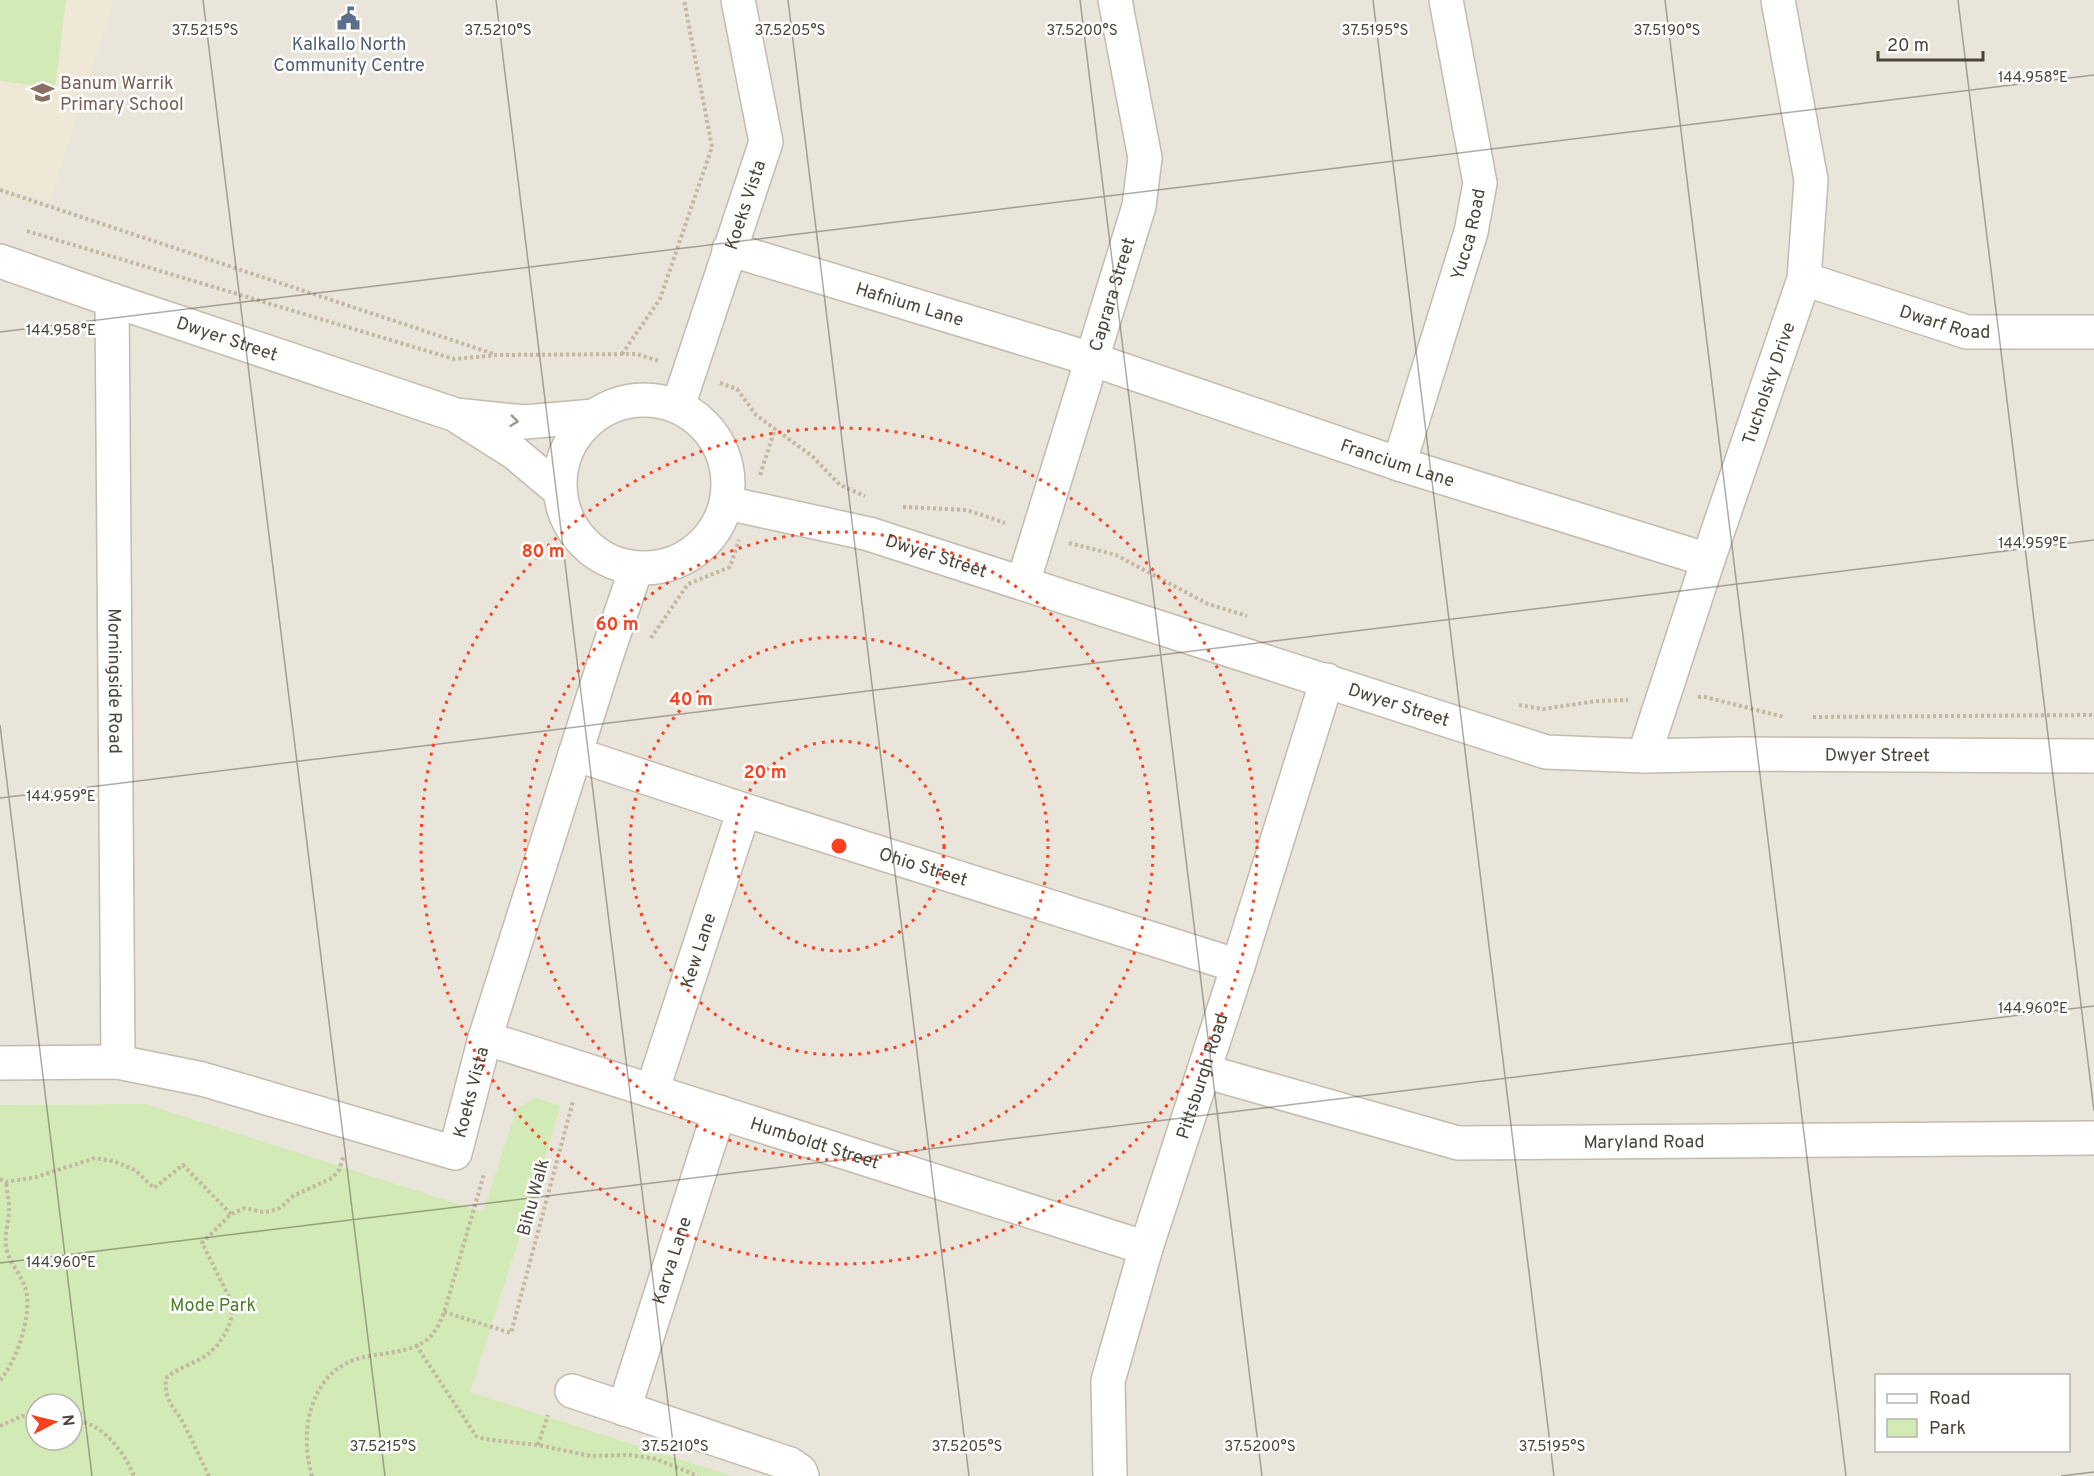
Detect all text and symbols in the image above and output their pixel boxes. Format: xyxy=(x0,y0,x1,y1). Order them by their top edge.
public building icon: Kalkallo North Community Centre xyxy=(336,5,362,31)
text: 37.5215°S xyxy=(171,22,239,41)
text: 37.5210°S xyxy=(464,22,532,41)
text: 37.5205°S xyxy=(754,22,826,41)
text: 37.5200°S xyxy=(1046,22,1118,41)
text: 37.5195°S xyxy=(1342,22,1408,41)
text: 37.5190°S xyxy=(1633,22,1701,41)
scale bar xyxy=(1878,24,1983,62)
place label: Kalkallo North Community Centre xyxy=(273,34,425,78)
text: 20 m xyxy=(1887,35,1929,58)
text: 144.958°E xyxy=(1998,69,2068,88)
place label: Banum Warrik Primary School xyxy=(60,73,184,117)
school or university icon: Banum Warrik Primary School xyxy=(29,80,55,106)
street label: Koeks Vista xyxy=(721,157,772,253)
street label: Yucca Road xyxy=(1447,187,1492,283)
street label: Caprara Street xyxy=(1085,235,1142,354)
street label: Hafnium Lane xyxy=(853,278,966,333)
street label: Dwarf Road xyxy=(1896,301,1990,345)
street label: Dwyer Street xyxy=(173,312,280,367)
street label: Tucholsky Drive xyxy=(1738,319,1801,448)
text: 144.958°E xyxy=(26,322,96,341)
one-way arrow xyxy=(510,414,519,427)
street label: Francium Lane xyxy=(1337,435,1457,494)
street label: Dwyer Street xyxy=(882,530,989,584)
text: 144.959°E xyxy=(1998,535,2068,554)
text: 80 m xyxy=(521,541,565,564)
street label: Morningside Road xyxy=(101,608,126,754)
text: 60 m xyxy=(595,614,639,637)
street label: Dwyer Street xyxy=(1345,679,1452,733)
text: 40 m xyxy=(669,689,713,712)
street label: Dwyer Street xyxy=(1825,744,1930,768)
text: 20 m xyxy=(743,762,787,785)
text: 144.959°E xyxy=(26,788,96,807)
centre of rings xyxy=(829,836,849,856)
street label: Ohio Street xyxy=(876,843,970,893)
street label: Kew Lane xyxy=(676,910,723,991)
text: 144.960°E xyxy=(1998,1000,2068,1019)
street label: Pittsburgh Road xyxy=(1172,1011,1235,1142)
street label: Koeks Vista xyxy=(449,1045,495,1141)
street label: Humboldt Street xyxy=(747,1113,882,1175)
street label: Maryland Road xyxy=(1583,1131,1705,1155)
street label: Bihu Walk xyxy=(513,1156,556,1238)
street label: Karva Lane xyxy=(648,1214,698,1308)
text: 144.960°E xyxy=(26,1254,96,1273)
park label: Mode Park xyxy=(170,1295,256,1318)
legend xyxy=(1875,1374,2070,1452)
text: Road xyxy=(1929,1388,1971,1411)
north arrow xyxy=(24,1392,84,1452)
text: N xyxy=(56,1413,78,1427)
text: Park xyxy=(1929,1418,1966,1441)
text: 37.5215°S xyxy=(349,1438,417,1457)
text: 37.5210°S xyxy=(641,1438,709,1457)
text: 37.5205°S xyxy=(931,1438,1003,1457)
text: 37.5200°S xyxy=(1224,1438,1296,1457)
text: 37.5195°S xyxy=(1519,1438,1585,1457)

